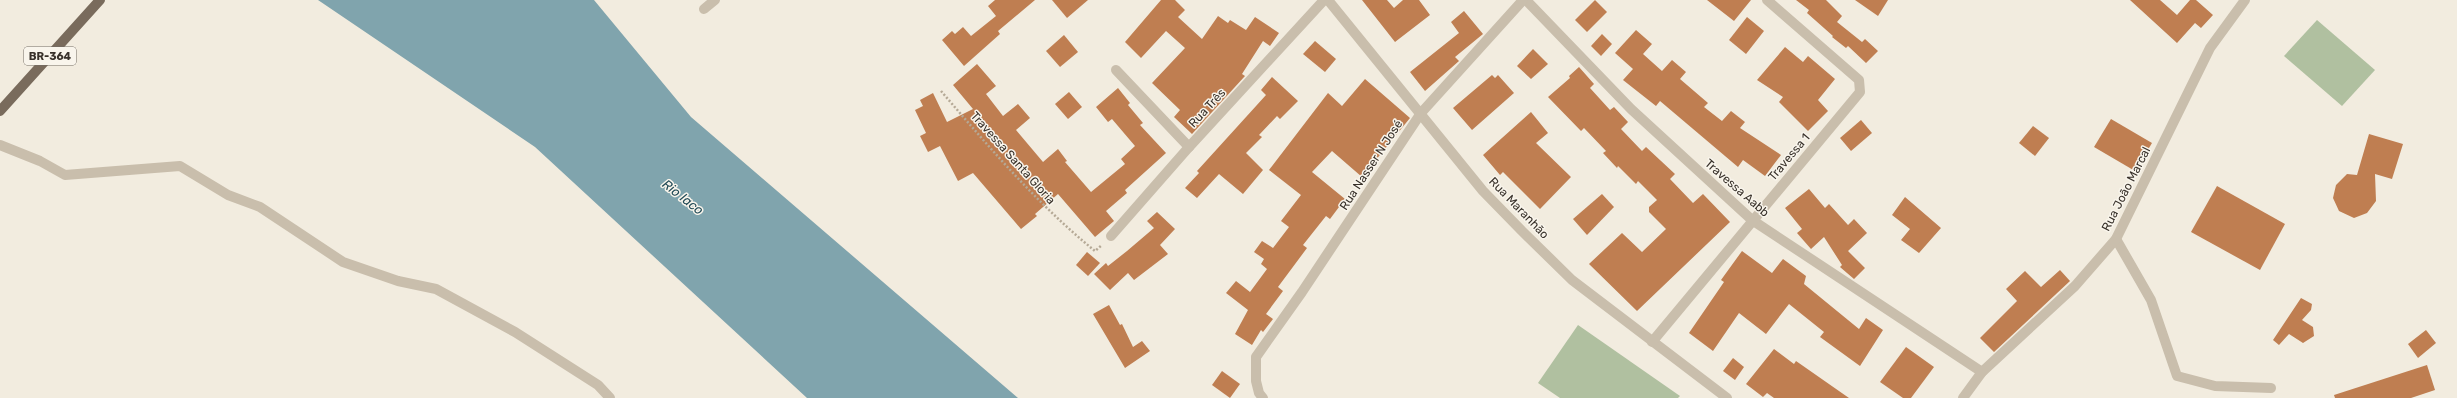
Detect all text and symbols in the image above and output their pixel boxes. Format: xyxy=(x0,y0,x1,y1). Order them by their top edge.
road number: BR-364 xyxy=(24,47,76,65)
street label: Rua Três xyxy=(1186,86,1228,130)
street label: Travessa Santa Gloria xyxy=(968,109,1058,207)
street label: Rua Nasser N José xyxy=(1337,117,1405,213)
street label: Travessa 1 xyxy=(1765,131,1813,183)
street label: Rua João Marcal xyxy=(2099,145,2153,233)
street label: Travessa Aabb xyxy=(1702,156,1772,220)
street label: Rua Maranhão xyxy=(1486,174,1552,242)
water label: Rio Iaco xyxy=(659,176,707,218)

